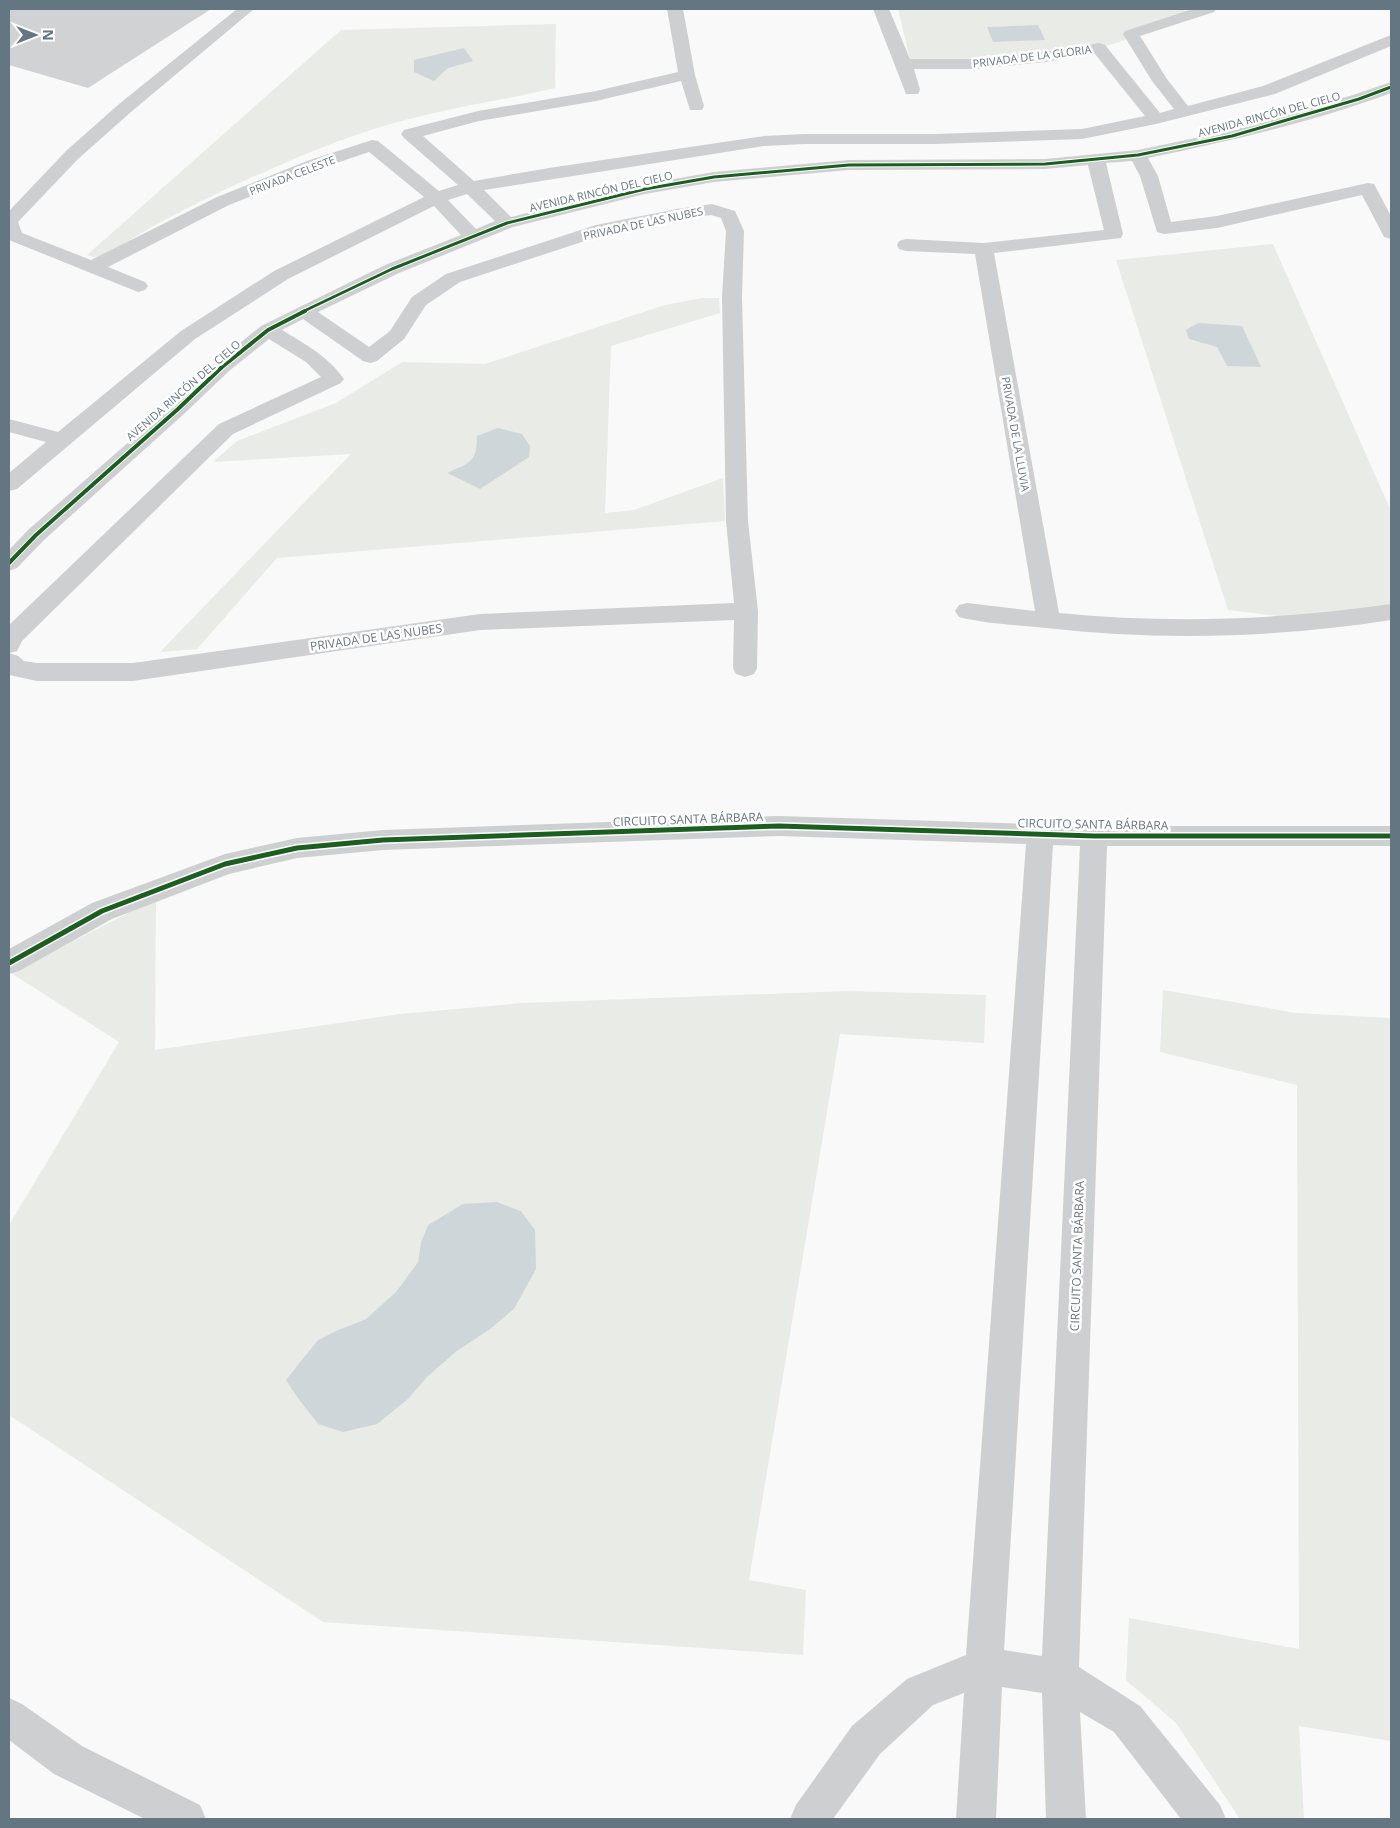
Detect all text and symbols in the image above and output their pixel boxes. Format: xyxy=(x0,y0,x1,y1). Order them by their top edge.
north arrow xyxy=(10,10,60,60)
text: N xyxy=(39,29,58,41)
street label: PRIVADA DE LA GLORIA xyxy=(972,41,1092,71)
street label: AVENIDA RINCÓN DEL CIELO xyxy=(1196,88,1342,140)
street label: PRIVADA CELESTE xyxy=(247,152,337,198)
street label: AVENIDA RINCÓN DEL CIELO xyxy=(528,167,674,215)
street label: PRIVADA DE LAS NUBES xyxy=(582,203,704,243)
street label: AVENIDA RINCÓN DEL CIELO xyxy=(123,336,243,444)
street label: PRIVADA DE LA LLUVIA xyxy=(999,375,1033,493)
street label: PRIVADA DE LAS NUBES xyxy=(309,619,443,655)
street label: CIRCUITO SANTA BÁRBARA xyxy=(612,808,764,830)
street label: CIRCUITO SANTA BÁRBARA xyxy=(1018,814,1169,834)
street label: CIRCUITO SANTA BÁRBARA xyxy=(1066,1180,1088,1332)

